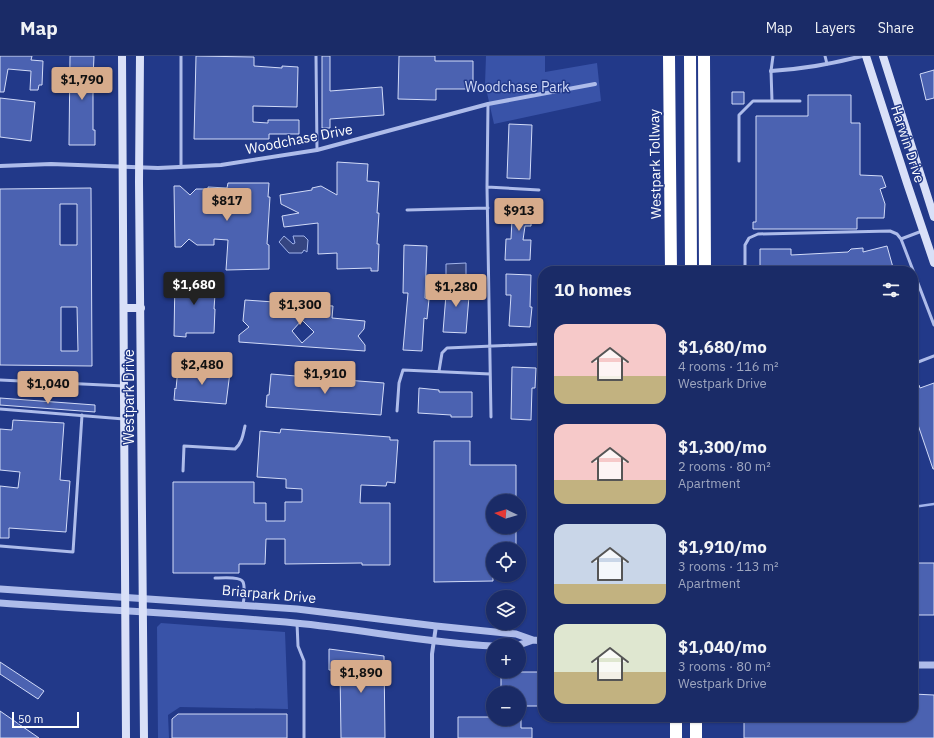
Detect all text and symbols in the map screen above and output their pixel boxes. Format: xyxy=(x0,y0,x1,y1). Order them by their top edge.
text: Map xyxy=(20,16,58,40)
text: Map xyxy=(766,19,793,37)
text: Layers xyxy=(815,19,856,37)
text: Share xyxy=(878,19,914,37)
pin: $1,790 xyxy=(49,67,115,101)
text: $1,790 xyxy=(60,71,104,88)
park label: Woodchase Park xyxy=(465,78,570,96)
street label: Harwin Drive xyxy=(887,103,929,185)
street label: Westpark Tollway xyxy=(645,109,665,219)
street label: Woodchase Drive xyxy=(244,120,354,158)
pin: $817 xyxy=(203,188,251,222)
text: $817 xyxy=(211,192,243,209)
pin: $913 xyxy=(495,198,543,232)
text: $913 xyxy=(503,202,535,219)
pin: $1,680 xyxy=(161,272,227,306)
pin: $1,280 xyxy=(423,274,489,308)
text: $1,680 xyxy=(172,276,216,293)
text: $1,280 xyxy=(434,278,478,295)
text: 10 homes xyxy=(554,279,631,301)
icon: filters xyxy=(880,279,902,301)
pin: $1,300 xyxy=(267,292,333,326)
text: $1,300 xyxy=(278,296,322,313)
text: $1,680/mo xyxy=(678,336,767,358)
icon: home xyxy=(586,340,634,388)
street label: Westpark Drive xyxy=(120,349,138,445)
pin: $2,480 xyxy=(169,352,235,386)
text: $2,480 xyxy=(180,356,224,373)
text: 4 rooms · 116 m² xyxy=(678,358,779,375)
pin: $1,910 xyxy=(292,361,358,395)
text: $1,910 xyxy=(303,365,347,382)
pin: $1,040 xyxy=(15,371,81,405)
text: $1,040 xyxy=(26,375,70,392)
text: Westpark Drive xyxy=(678,375,767,392)
text: $1,300/mo xyxy=(678,436,767,458)
icon: home xyxy=(586,440,634,488)
text: 2 rooms · 80 m² xyxy=(678,458,771,475)
text: Apartment xyxy=(678,475,741,492)
north arrow xyxy=(486,494,526,534)
map controls xyxy=(486,494,526,726)
text: $1,910/mo xyxy=(678,536,767,558)
icon: home xyxy=(586,540,634,588)
button: locate xyxy=(486,542,526,582)
text: 3 rooms · 113 m² xyxy=(678,558,779,575)
text: Apartment xyxy=(678,575,741,592)
street label: Briarpark Drive xyxy=(221,581,317,607)
button: layers xyxy=(486,590,526,630)
text: $1,040/mo xyxy=(678,636,767,658)
button: + xyxy=(486,638,526,678)
icon: home xyxy=(586,640,634,688)
text: 3 rooms · 80 m² xyxy=(678,658,771,675)
pin: $1,890 xyxy=(328,660,394,694)
text: $1,890 xyxy=(339,664,383,681)
text: Westpark Drive xyxy=(678,675,767,692)
button: − xyxy=(486,686,526,726)
scale bar xyxy=(12,710,79,729)
text: 50 m xyxy=(18,712,43,726)

